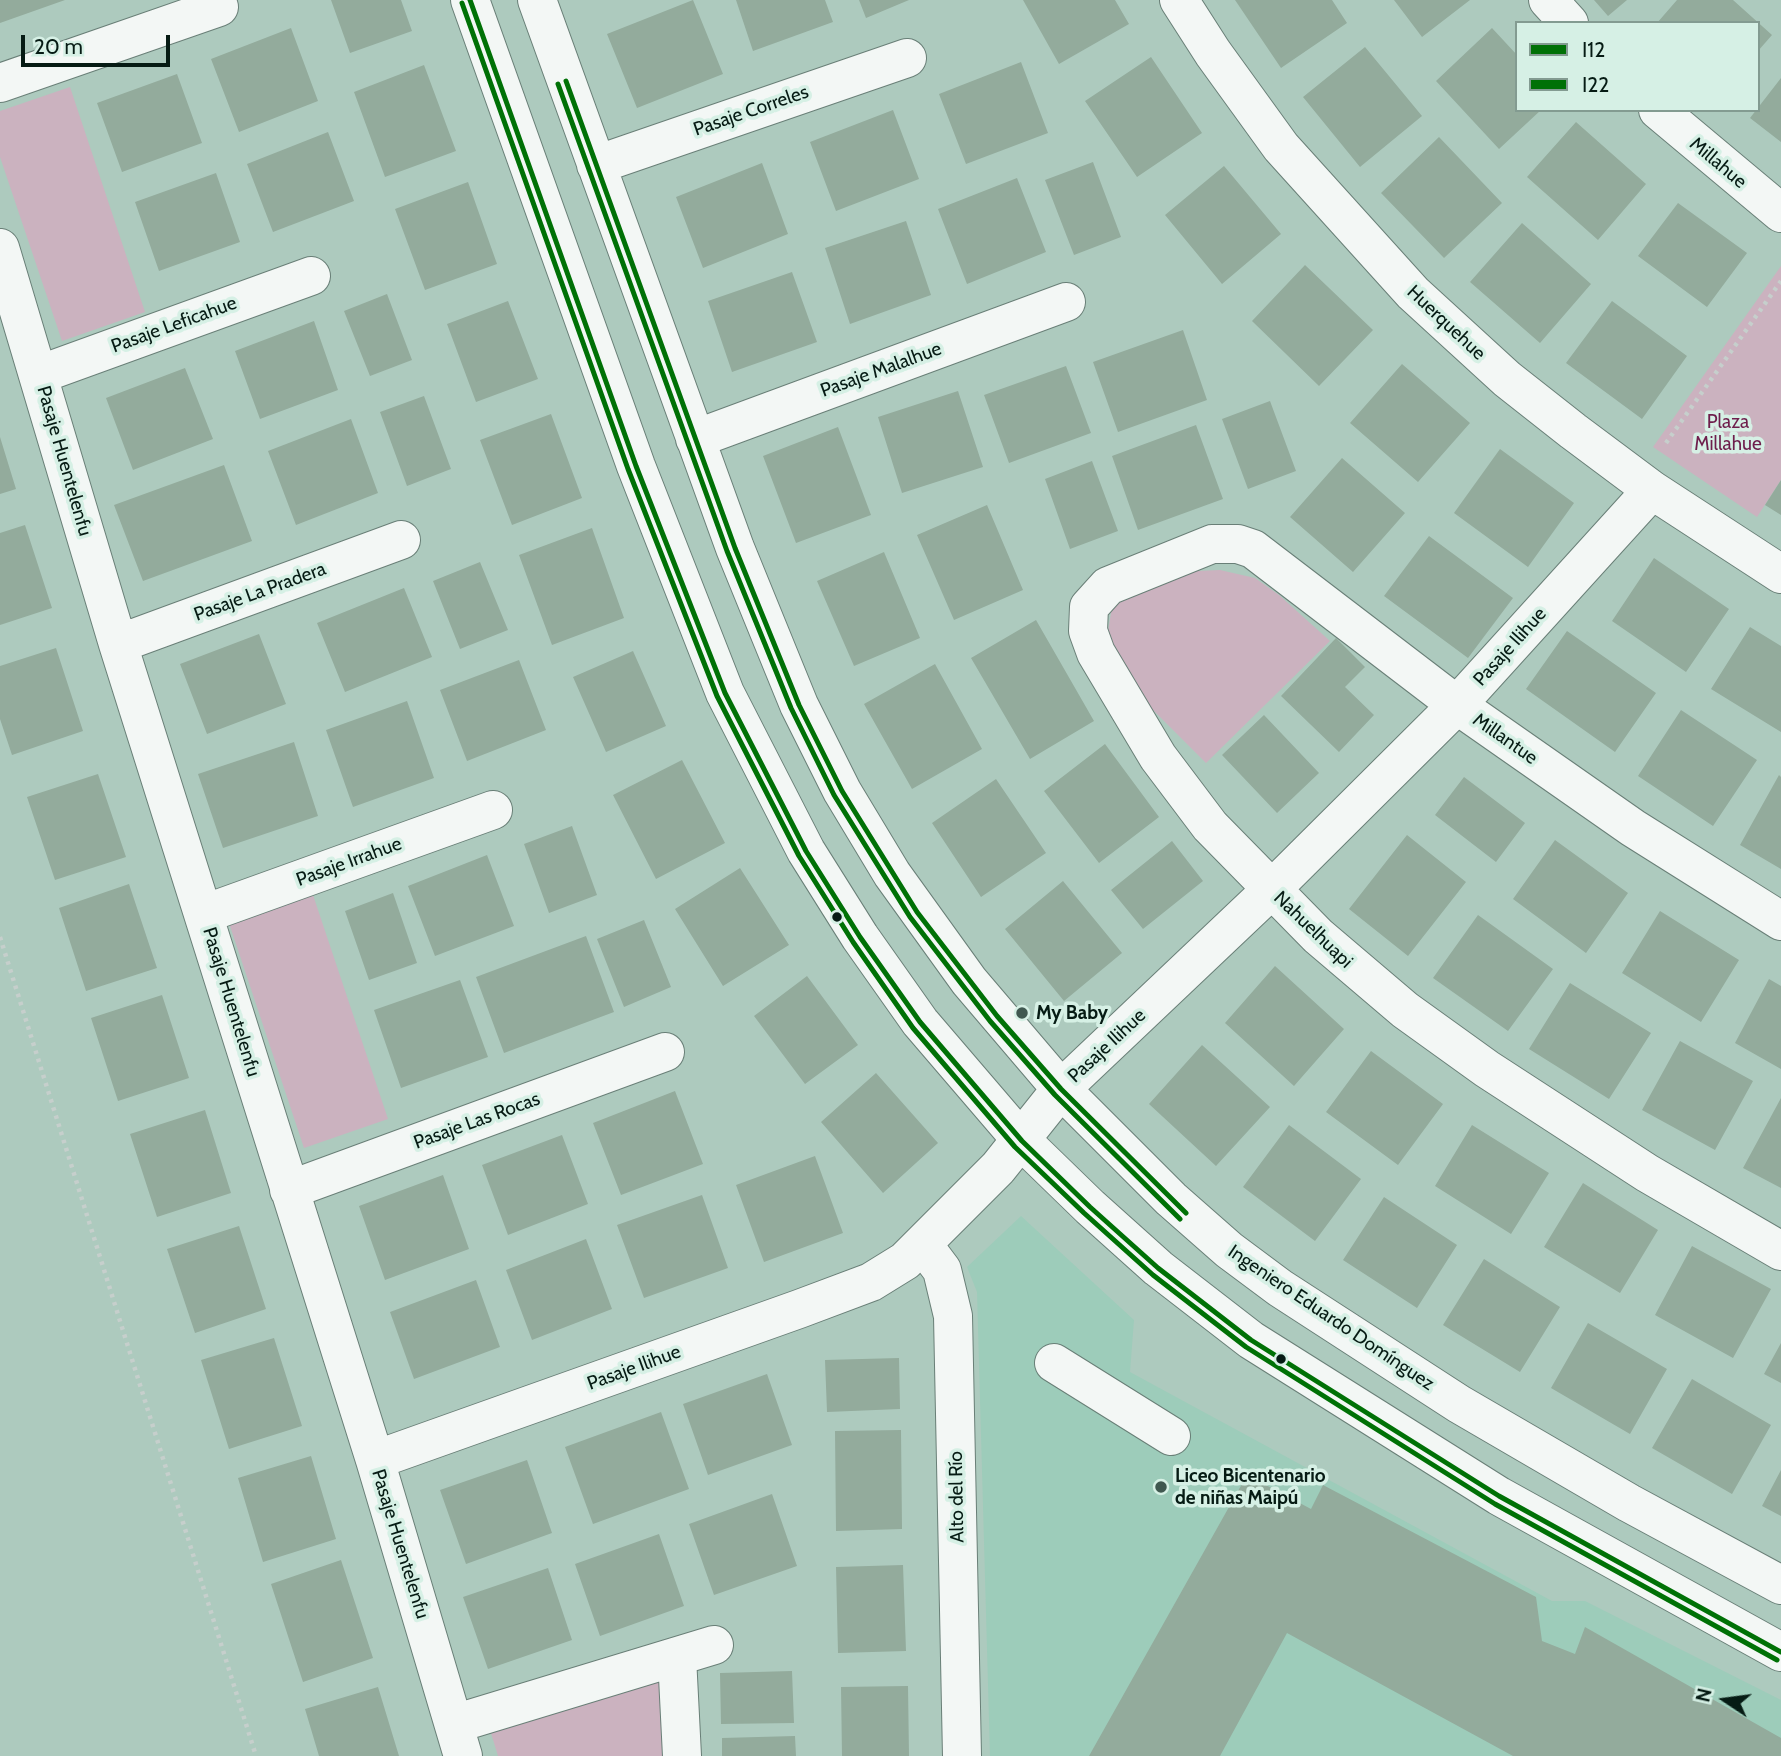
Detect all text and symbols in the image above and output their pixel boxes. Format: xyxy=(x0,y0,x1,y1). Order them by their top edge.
scale bar xyxy=(24,21,173,65)
legend xyxy=(1515,21,1760,112)
text: 20 m xyxy=(34,34,83,59)
text: I12 xyxy=(1582,37,1605,62)
text: I22 xyxy=(1582,72,1609,97)
street label: Pasaje Correles xyxy=(691,81,811,141)
street label: Millahue xyxy=(1685,133,1751,193)
street label: Huerquehue xyxy=(1402,281,1490,365)
street label: Pasaje Leficahue xyxy=(108,292,240,358)
street label: Pasaje Malalhue xyxy=(817,338,945,402)
street label: Pasaje Huentelenfu xyxy=(32,383,96,539)
park label: Plaza Millahue xyxy=(1694,411,1762,455)
street label: Pasaje La Pradera xyxy=(191,558,329,626)
street label: Pasaje Ilihue xyxy=(1469,603,1551,691)
street label: Millantue xyxy=(1468,708,1542,770)
street label: Pasaje Irrahue xyxy=(293,832,405,892)
street label: Nahuelhuapi xyxy=(1269,887,1357,973)
unlabelled marker xyxy=(830,910,844,924)
street label: Pasaje Huentelenfu xyxy=(197,925,265,1079)
place label: My Baby xyxy=(1036,1002,1108,1024)
street label: Pasaje Ilihue xyxy=(1063,1004,1151,1088)
marker: My Baby xyxy=(1014,1005,1030,1021)
street label: Pasaje Las Rocas xyxy=(411,1088,543,1154)
street label: Ingeniero Eduardo Domínguez xyxy=(1224,1240,1438,1396)
street label: Pasaje Ilihue xyxy=(584,1341,684,1395)
unlabelled marker xyxy=(1274,1352,1288,1366)
street label: Alto del Río xyxy=(945,1451,969,1543)
place label: Liceo Bicentenario de niñas Maipú xyxy=(1175,1465,1326,1509)
street label: Pasaje Huentelenfu xyxy=(366,1467,434,1621)
marker: Liceo Bicentenario de niñas Maipú xyxy=(1153,1479,1169,1495)
north arrow xyxy=(1690,1665,1760,1735)
text: N xyxy=(1691,1686,1717,1704)

